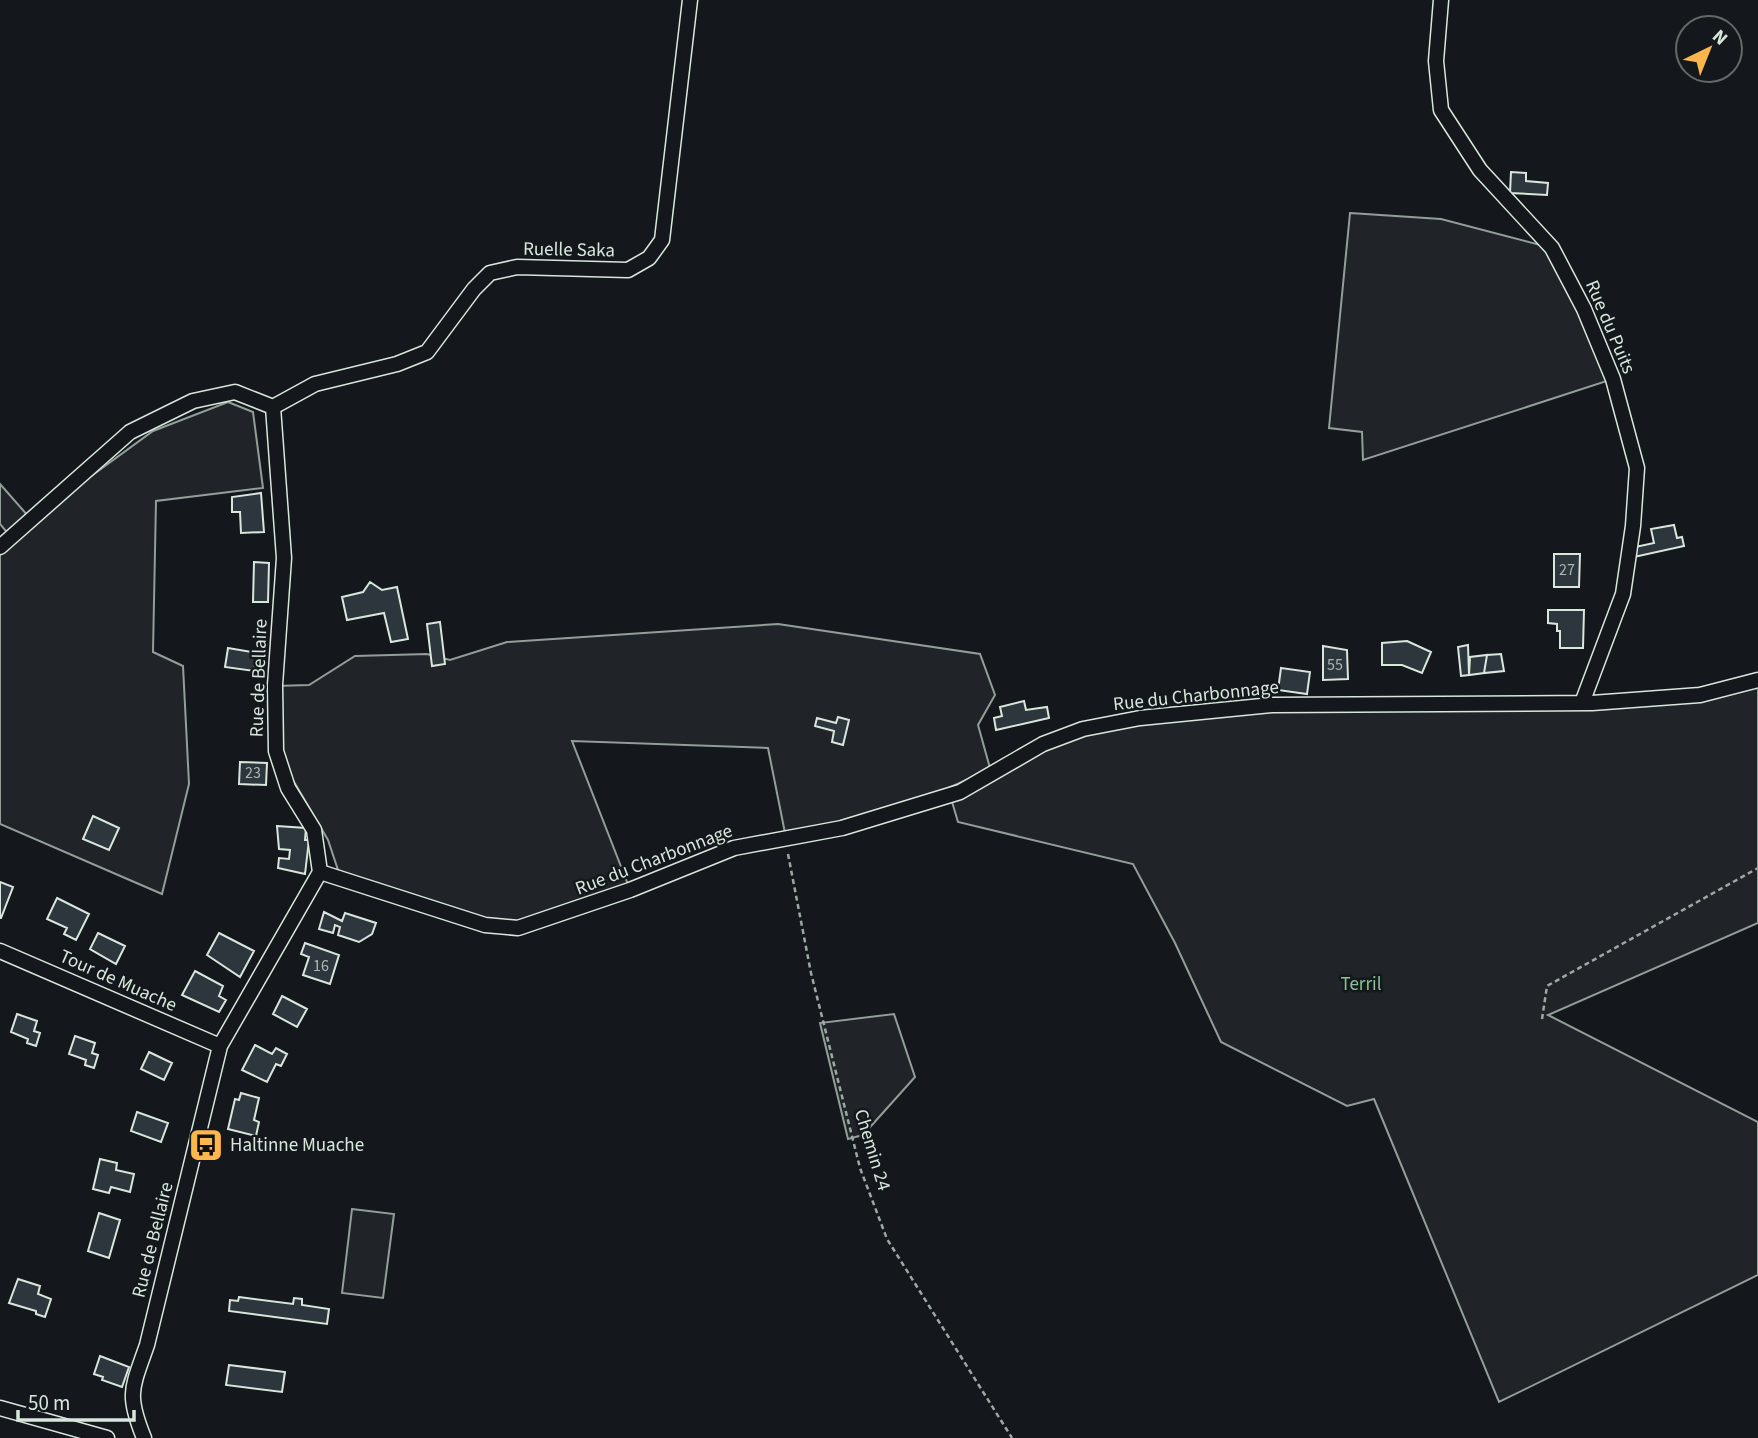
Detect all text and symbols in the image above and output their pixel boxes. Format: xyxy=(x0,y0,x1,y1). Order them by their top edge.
north arrow xyxy=(1674,14,1744,84)
text: N xyxy=(1706,23,1733,52)
street label: Ruelle Saka xyxy=(523,236,615,264)
street label: Rue du Puits xyxy=(1578,276,1642,378)
house number: 27 xyxy=(1559,559,1575,581)
street label: Rue de Bellaire xyxy=(243,618,275,738)
house number: 55 xyxy=(1327,654,1343,676)
street label: Rue du Charbonnage xyxy=(1112,674,1280,718)
house number: 23 xyxy=(245,762,261,784)
street label: Rue du Charbonnage xyxy=(572,818,736,902)
street label: Tour de Muache xyxy=(55,943,181,1019)
house number: 16 xyxy=(313,955,329,977)
park label: Terril xyxy=(1340,971,1382,998)
street label: Chemin 24 xyxy=(847,1106,897,1194)
bus stop icon: Haltinne Muache xyxy=(187,1126,225,1164)
place label: Haltinne Muache xyxy=(230,1132,364,1159)
street label: Rue de Bellaire xyxy=(126,1179,180,1301)
scale bar xyxy=(18,1378,133,1422)
text: 50 m xyxy=(28,1388,70,1418)

